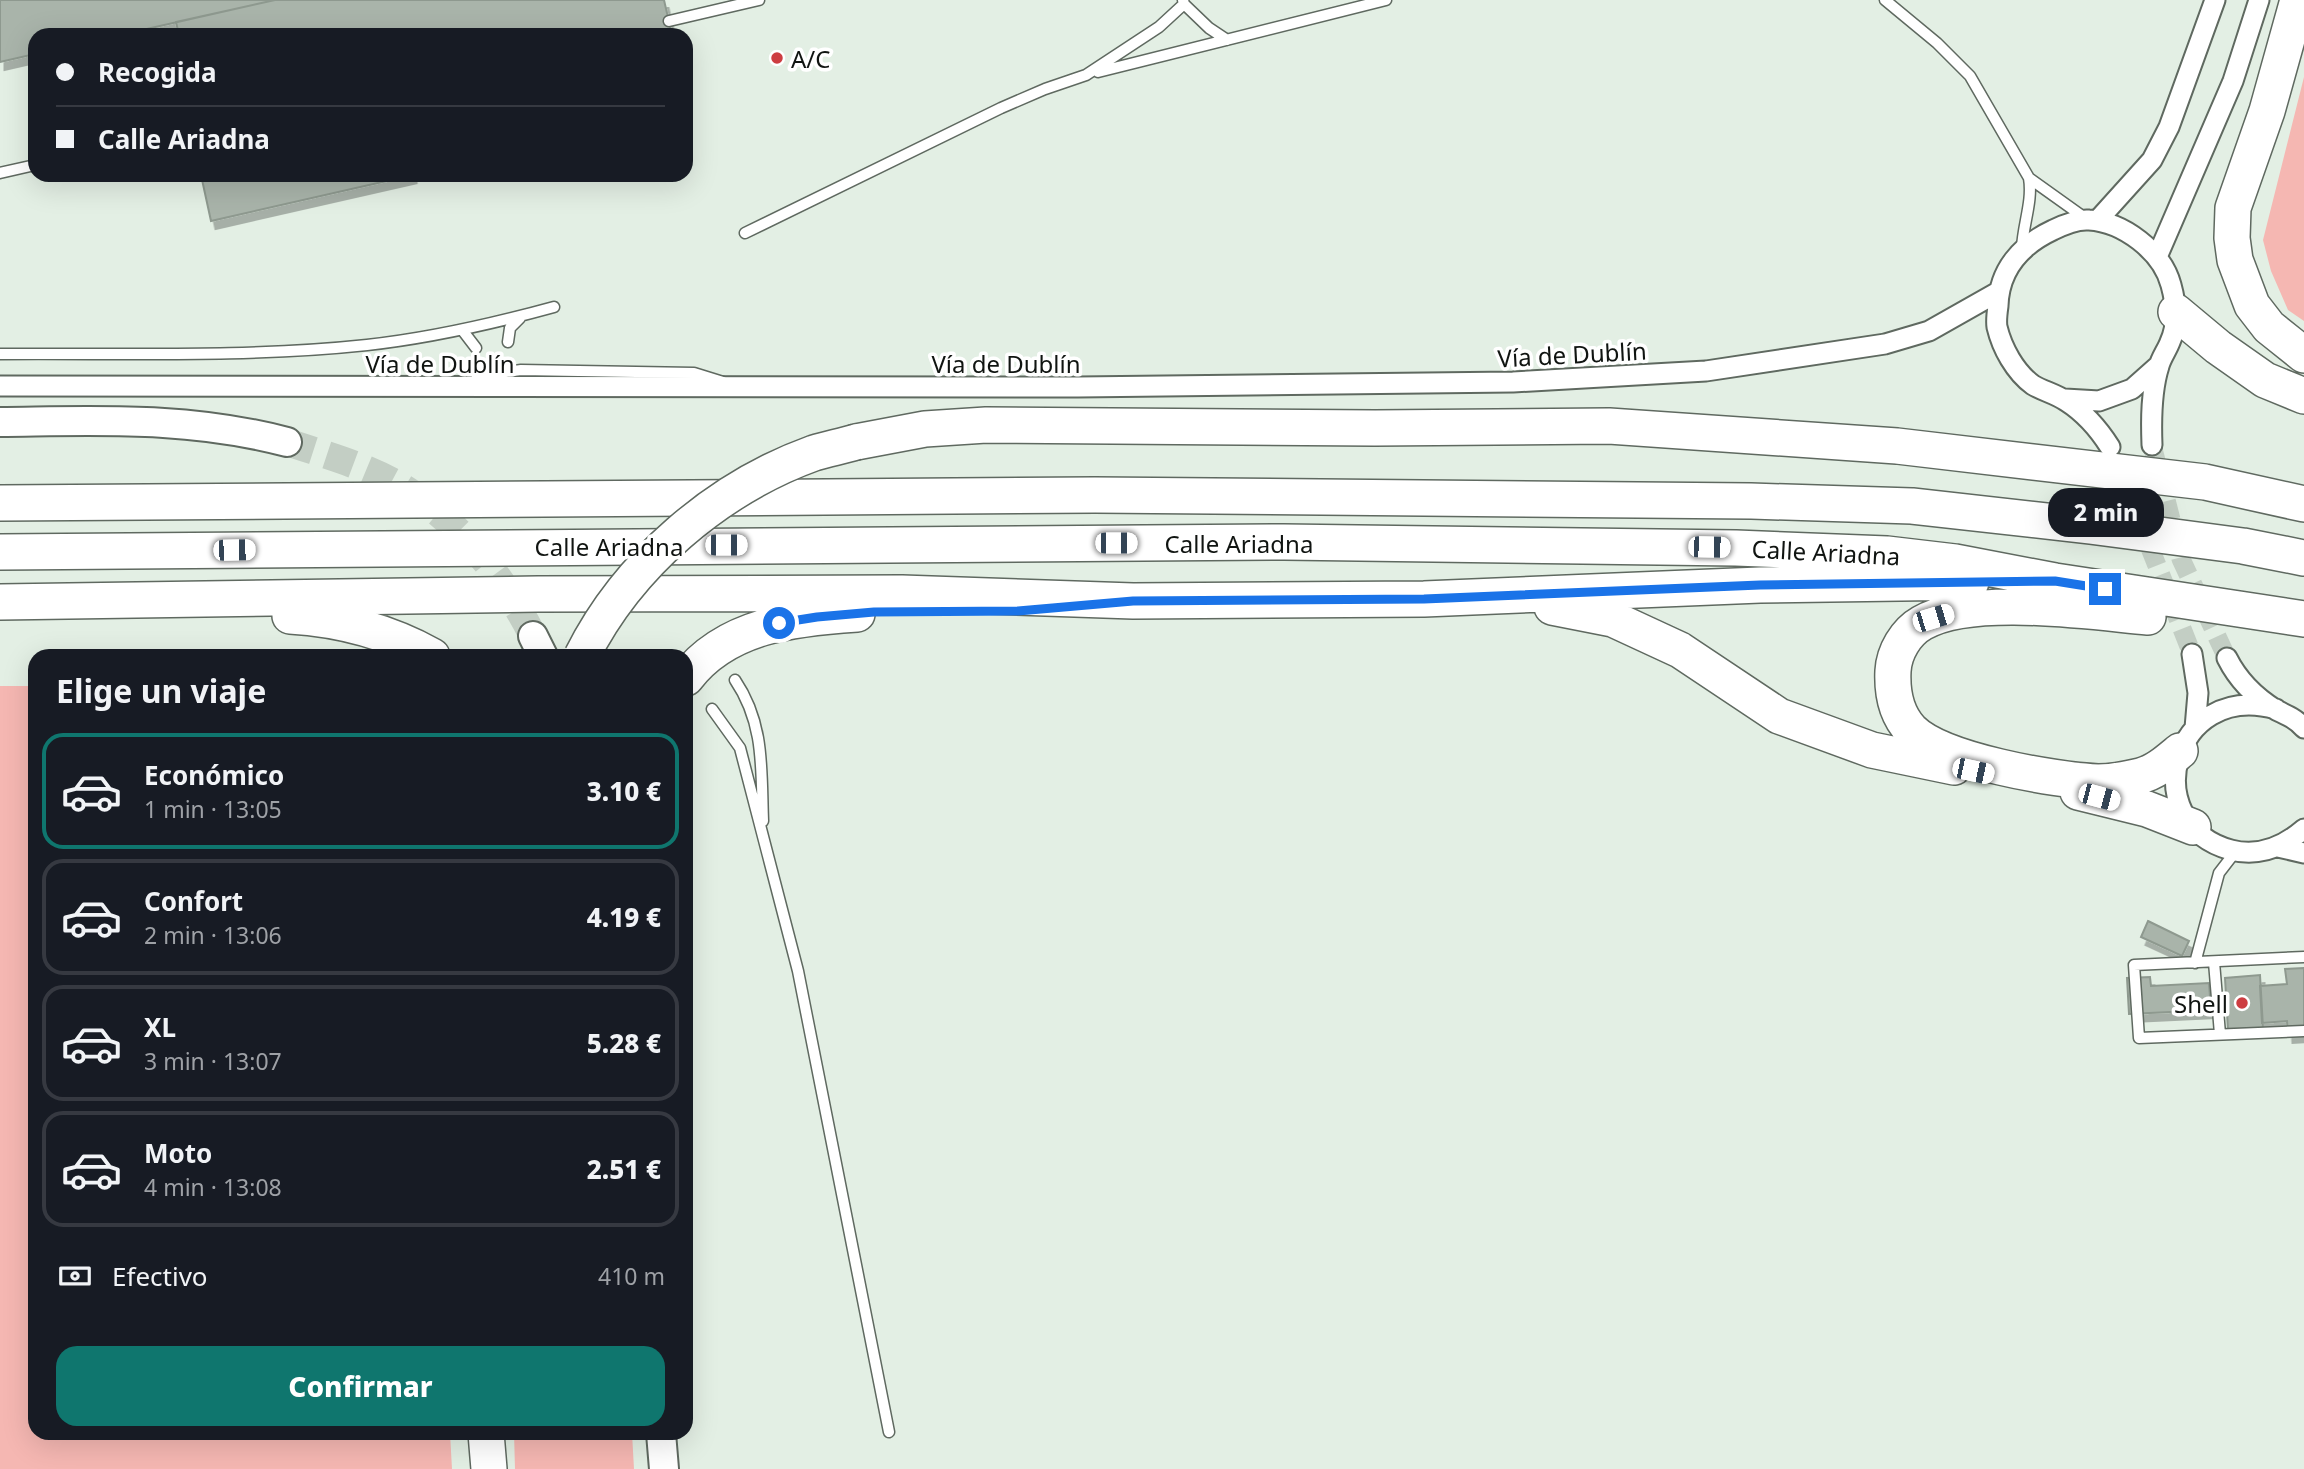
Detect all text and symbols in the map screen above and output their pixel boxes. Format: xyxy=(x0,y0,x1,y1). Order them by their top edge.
place label: A/C xyxy=(791,42,830,75)
marker: A/C xyxy=(769,50,785,66)
text: Recogida xyxy=(98,54,216,90)
text: Calle Ariadna xyxy=(98,121,270,157)
street label: Vía de Dublín xyxy=(1497,334,1647,374)
street label: Vía de Dublín xyxy=(365,347,515,380)
street label: Vía de Dublín xyxy=(931,347,1081,380)
callout: 2 min xyxy=(2047,488,2163,536)
text: 2 min xyxy=(2074,496,2138,528)
street label: Calle Ariadna xyxy=(1165,527,1313,560)
street label: Calle Ariadna xyxy=(535,530,683,563)
street label: Calle Ariadna xyxy=(1751,532,1901,572)
car xyxy=(1096,533,1138,554)
car xyxy=(706,535,748,556)
car xyxy=(1688,536,1731,558)
car xyxy=(213,539,256,561)
route end xyxy=(2089,573,2121,605)
car xyxy=(1910,602,1957,634)
route start xyxy=(763,607,795,639)
text: Elige un viaje xyxy=(56,669,266,712)
car xyxy=(1951,756,1996,786)
text: Económico xyxy=(144,757,284,793)
icon: car xyxy=(60,760,123,823)
text: 3.10 € xyxy=(587,773,661,809)
car xyxy=(2076,781,2123,813)
text: 1 min · 13:05 xyxy=(144,793,282,825)
text: Confort xyxy=(144,883,243,919)
icon: car xyxy=(60,886,123,949)
text: 4.19 € xyxy=(587,899,661,935)
text: 2 min · 13:06 xyxy=(144,919,282,951)
place label: Shell xyxy=(2174,987,2228,1020)
marker: Shell xyxy=(2234,995,2250,1011)
text: XL xyxy=(144,1009,176,1045)
icon: car xyxy=(60,1012,123,1075)
text: 5.28 € xyxy=(587,1025,661,1061)
text: 3 min · 13:07 xyxy=(144,1045,282,1077)
text: Moto xyxy=(144,1135,212,1171)
icon: car xyxy=(60,1138,123,1201)
text: 2.51 € xyxy=(587,1151,661,1187)
text: 4 min · 13:08 xyxy=(144,1171,282,1203)
icon: cash xyxy=(56,1257,94,1295)
text: Efectivo xyxy=(112,1258,208,1294)
text: 410 m xyxy=(598,1260,665,1292)
button: Confirmar xyxy=(56,1346,665,1426)

